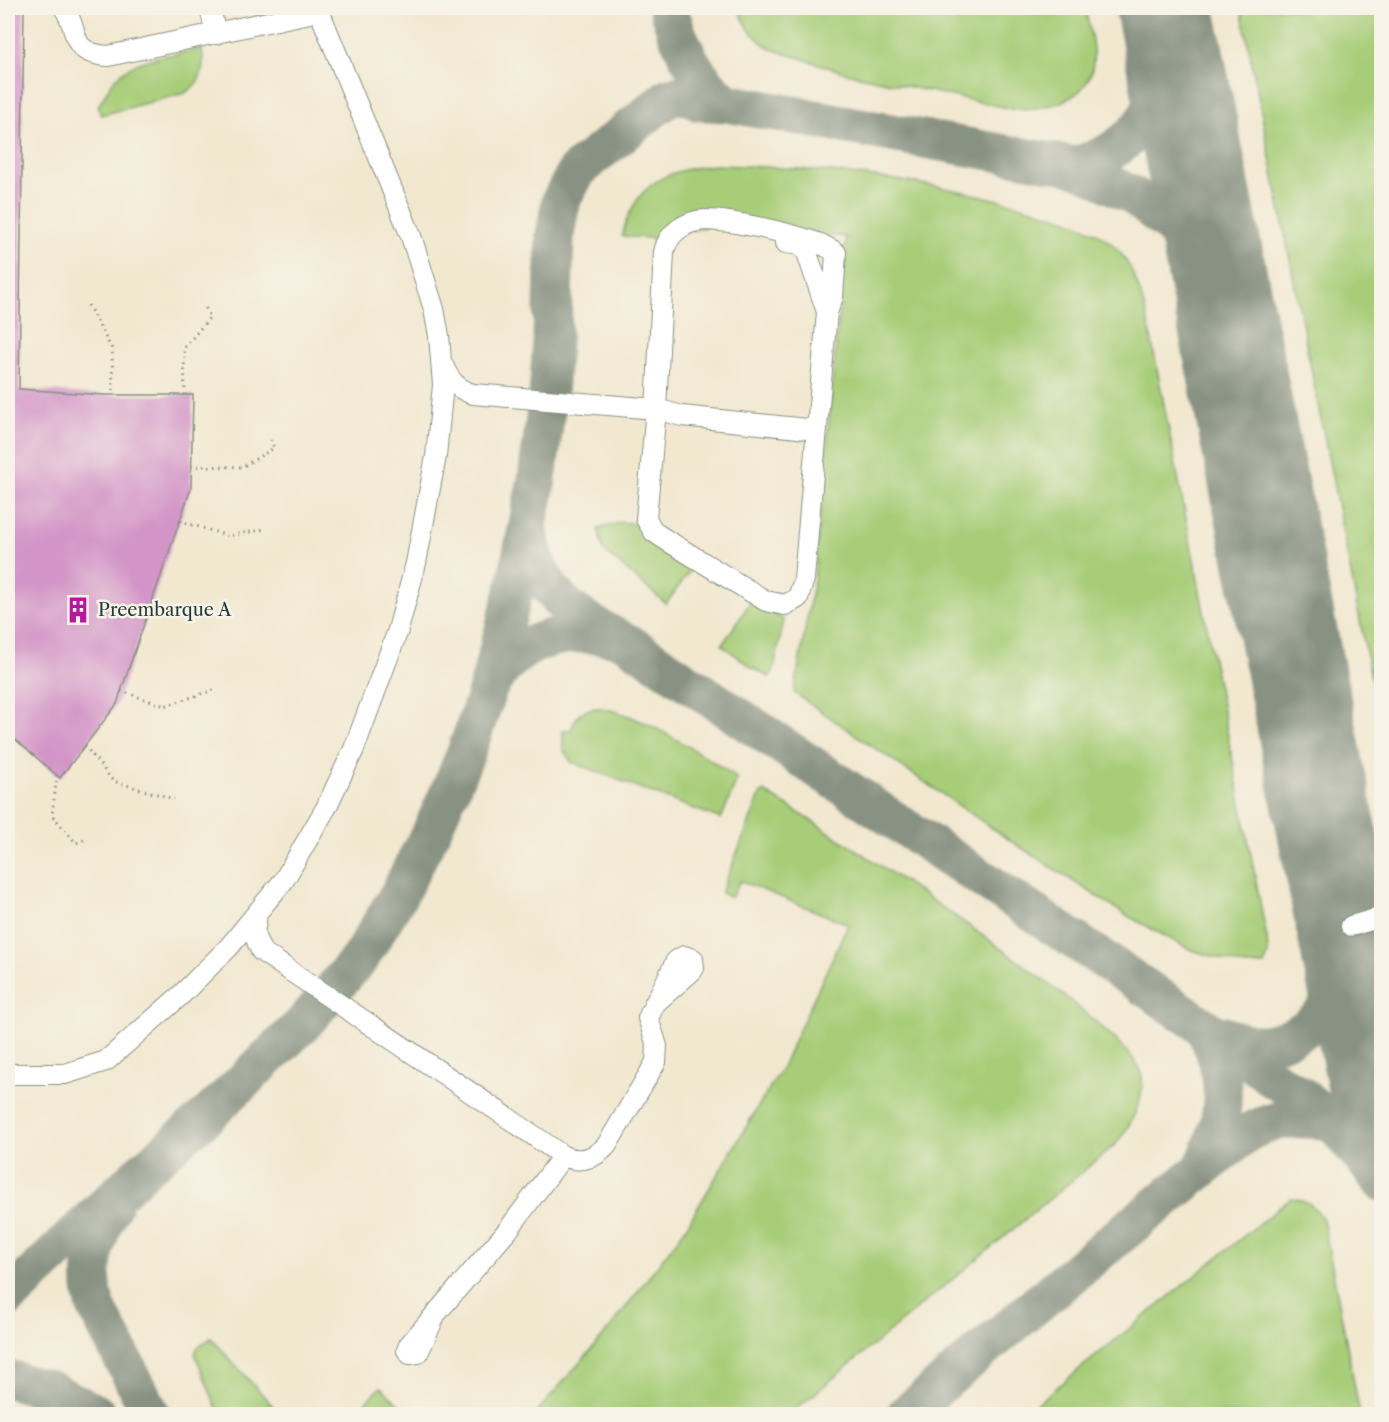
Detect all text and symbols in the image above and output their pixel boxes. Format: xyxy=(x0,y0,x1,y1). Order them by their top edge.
building icon: Preembarque A xyxy=(63,595,93,625)
place label: Preembarque A xyxy=(98,599,232,621)

